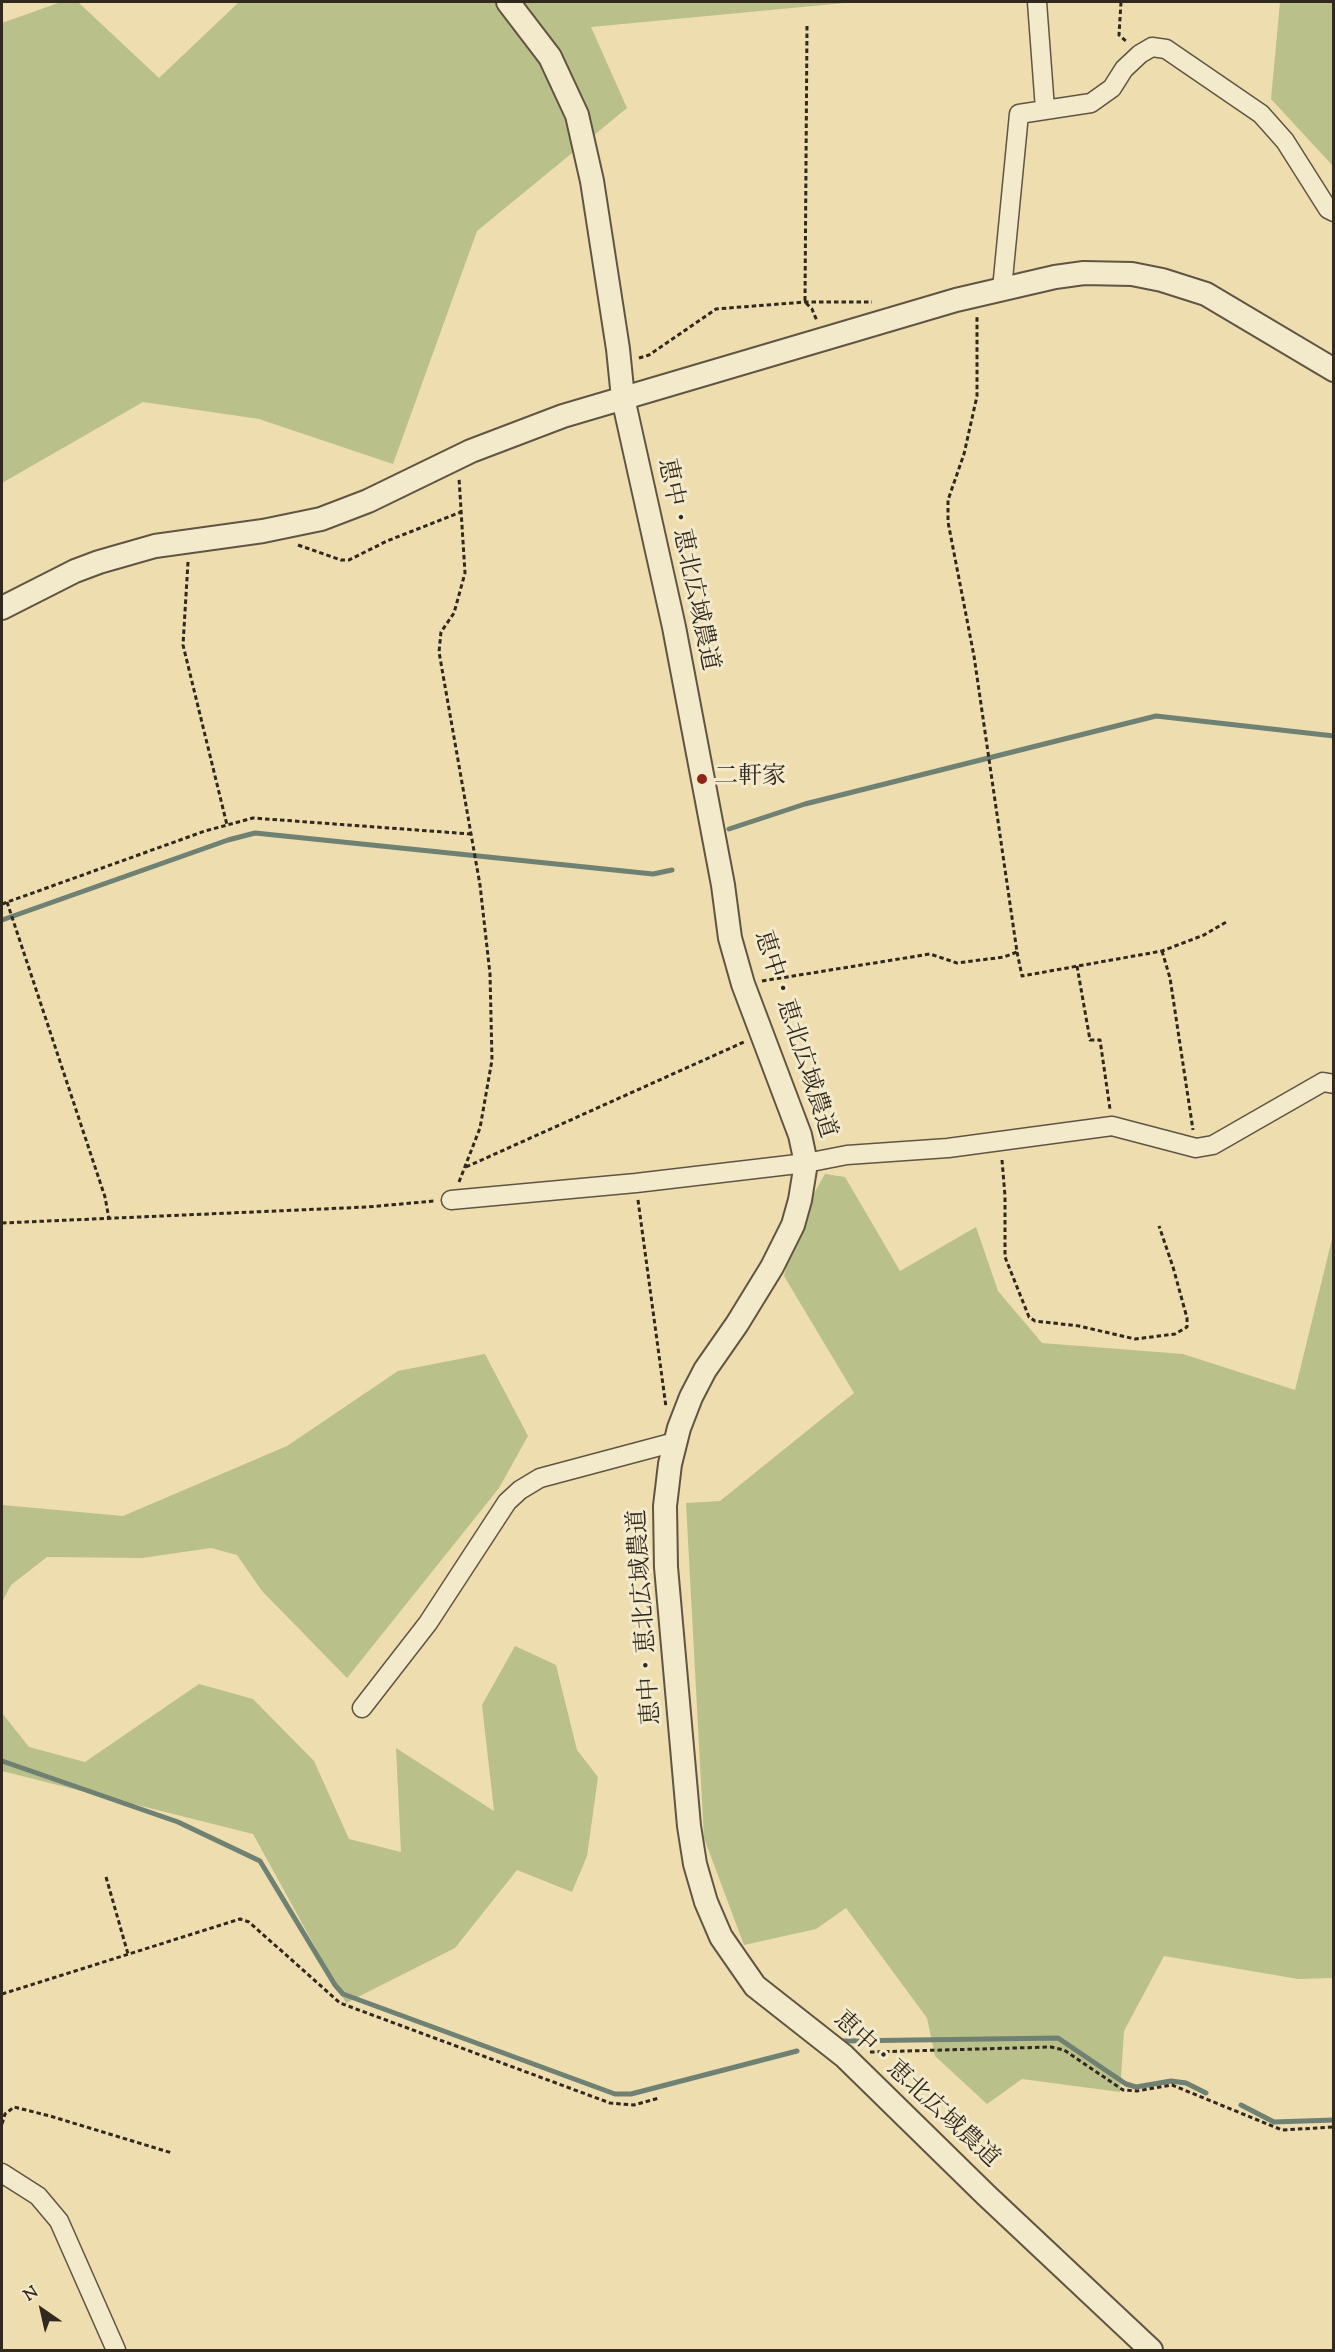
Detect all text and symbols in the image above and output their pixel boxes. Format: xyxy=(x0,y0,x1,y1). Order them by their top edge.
street label: 恵中・恵北広域農道 xyxy=(649,456,723,674)
place label: 二軒家 xyxy=(714,765,786,793)
marker: 二軒家 xyxy=(695,772,709,786)
street label: 恵中・恵北広域農道 xyxy=(746,928,840,1142)
street label: 恵中・恵北広域農道 xyxy=(625,1508,669,1726)
street label: 恵中・恵北広域農道 xyxy=(826,2007,1004,2175)
north arrow xyxy=(12,2280,72,2340)
text: N xyxy=(20,2282,43,2308)

